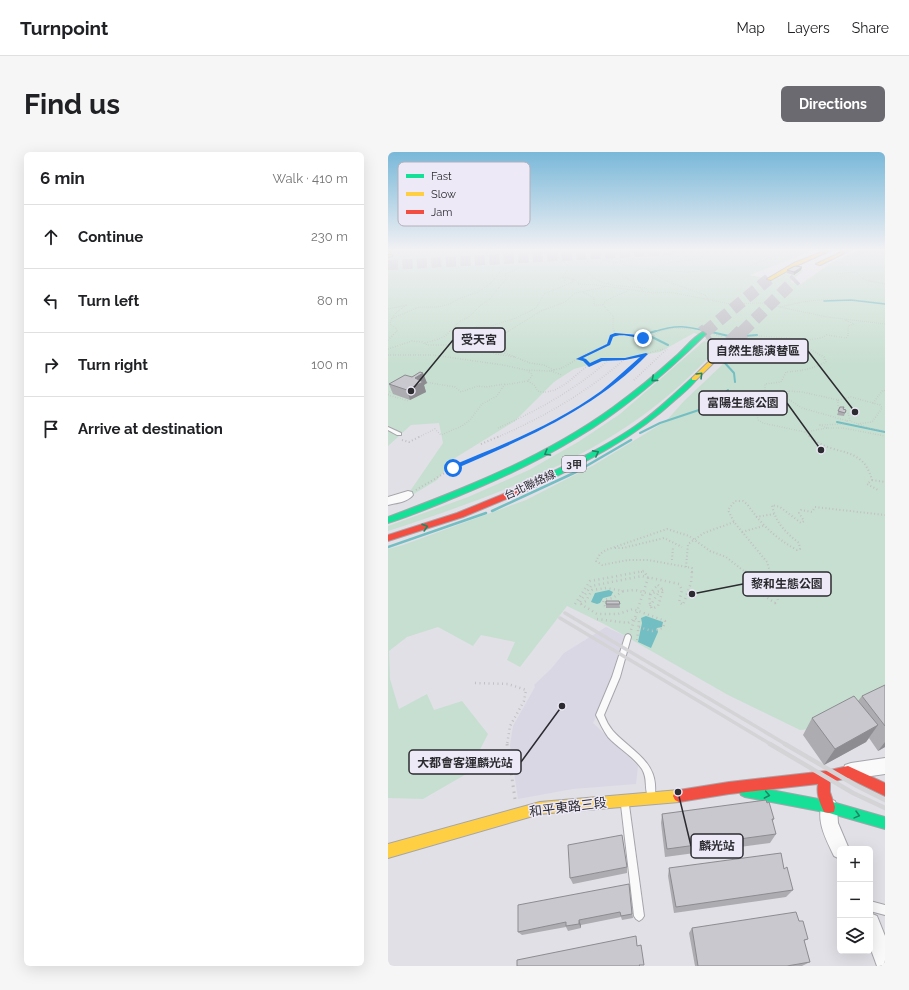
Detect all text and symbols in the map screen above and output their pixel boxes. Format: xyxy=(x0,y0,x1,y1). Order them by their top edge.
text: Turnpoint xyxy=(20,17,108,39)
text: Map xyxy=(737,20,765,36)
text: Layers xyxy=(787,20,830,36)
text: Share xyxy=(852,20,889,36)
button: Directions xyxy=(781,86,885,122)
text: Find us xyxy=(24,88,120,121)
legend xyxy=(398,162,530,226)
text: 6 min xyxy=(40,168,85,188)
text: Fast xyxy=(431,170,452,183)
text: Walk · 410 m xyxy=(273,171,348,186)
text: Slow xyxy=(431,188,456,201)
text: Jam xyxy=(431,206,452,219)
icon: ahead xyxy=(40,226,62,248)
text: Continue xyxy=(78,228,143,246)
text: 230 m xyxy=(311,229,348,244)
icon: left xyxy=(40,290,62,312)
text: Turn left xyxy=(78,292,139,310)
text: 80 m xyxy=(317,293,348,308)
callout: 受天宮 xyxy=(453,328,505,352)
route end xyxy=(634,329,652,347)
text: 受天宮 xyxy=(461,333,497,347)
callout: 自然生態演替區 xyxy=(708,339,808,363)
text: 自然生態演替區 xyxy=(716,344,800,358)
icon: right xyxy=(40,354,62,376)
text: Turn right xyxy=(78,356,148,374)
text: 100 m xyxy=(311,357,348,372)
one-way arrow xyxy=(695,372,702,380)
one-way arrow xyxy=(651,375,658,382)
callout: 富陽生態公園 xyxy=(699,391,787,415)
text: 富陽生態公園 xyxy=(707,396,779,410)
icon: arrive xyxy=(40,418,62,440)
text: Arrive at destination xyxy=(78,420,223,438)
one-way arrow xyxy=(544,448,551,455)
one-way arrow xyxy=(591,450,599,457)
road number: 3甲 xyxy=(562,456,586,472)
route start xyxy=(444,459,462,477)
street label: 台北聯絡線 xyxy=(502,467,558,503)
one-way arrow xyxy=(422,523,429,532)
callout: 黎和生態公園 xyxy=(743,572,831,596)
text: 黎和生態公園 xyxy=(751,577,823,591)
callout: 大都會客運麟光站 xyxy=(409,750,521,774)
text: 大都會客運麟光站 xyxy=(417,756,513,770)
one-way arrow xyxy=(764,791,771,799)
street label: 和平東路三段 xyxy=(528,795,608,819)
one-way arrow xyxy=(853,810,860,819)
callout: 麟光站 xyxy=(691,834,743,858)
text: 麟光站 xyxy=(699,839,735,853)
map controls xyxy=(837,846,873,954)
button: + xyxy=(837,846,873,882)
button: − xyxy=(837,882,873,918)
button: layers xyxy=(837,918,873,954)

